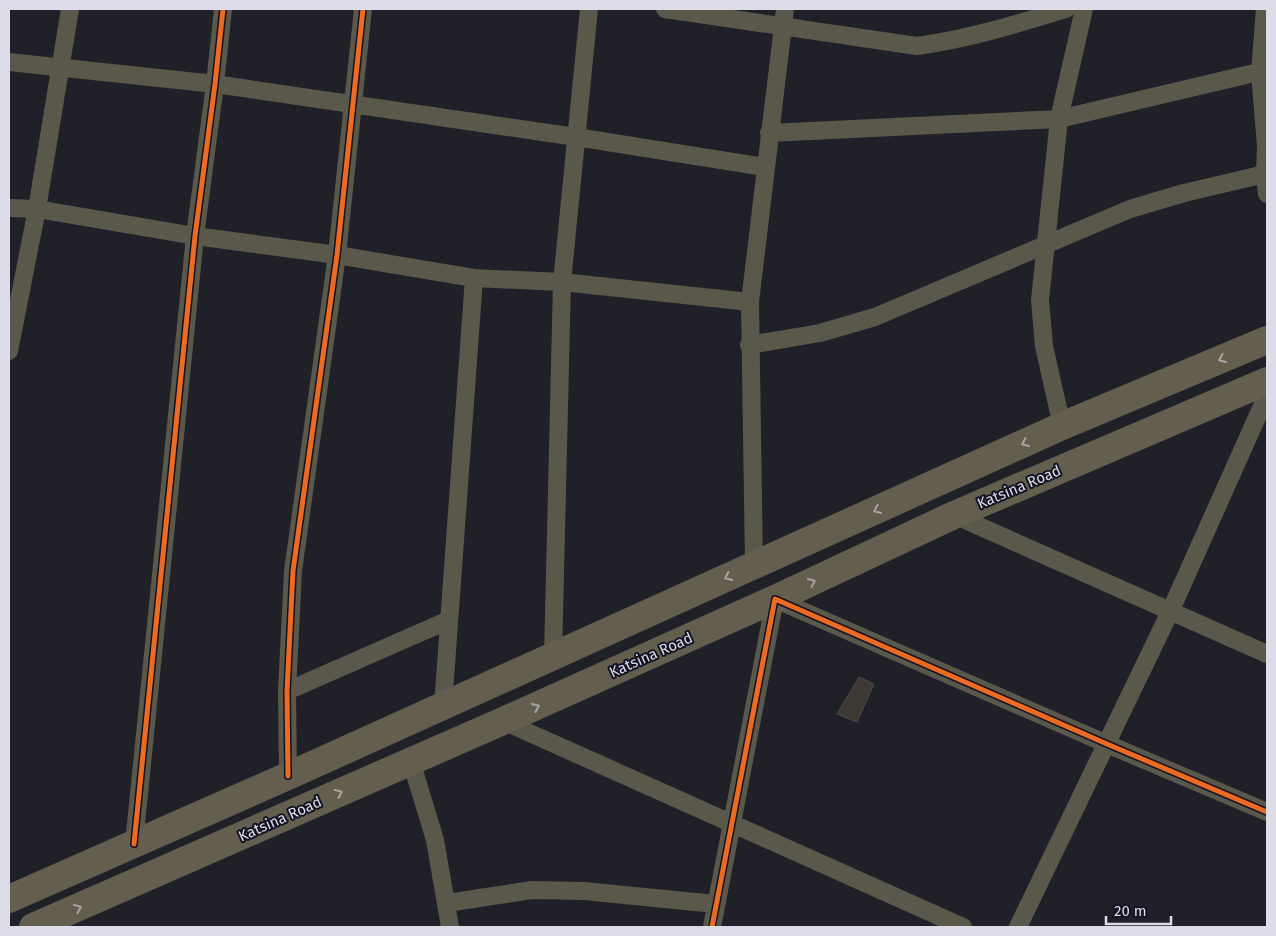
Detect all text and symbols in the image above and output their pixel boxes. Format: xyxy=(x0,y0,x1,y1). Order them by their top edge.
one-way arrow xyxy=(1218,352,1227,363)
one-way arrow xyxy=(1021,437,1030,447)
street label: Katsina Road xyxy=(974,461,1064,513)
one-way arrow xyxy=(873,503,882,514)
one-way arrow xyxy=(724,570,733,581)
one-way arrow xyxy=(806,579,815,589)
street label: Katsina Road xyxy=(607,629,695,681)
one-way arrow xyxy=(531,702,540,713)
one-way arrow xyxy=(334,788,343,799)
street label: Katsina Road xyxy=(236,793,324,845)
scale bar xyxy=(1106,894,1171,926)
text: 20 m xyxy=(1114,902,1147,920)
one-way arrow xyxy=(73,903,82,914)

